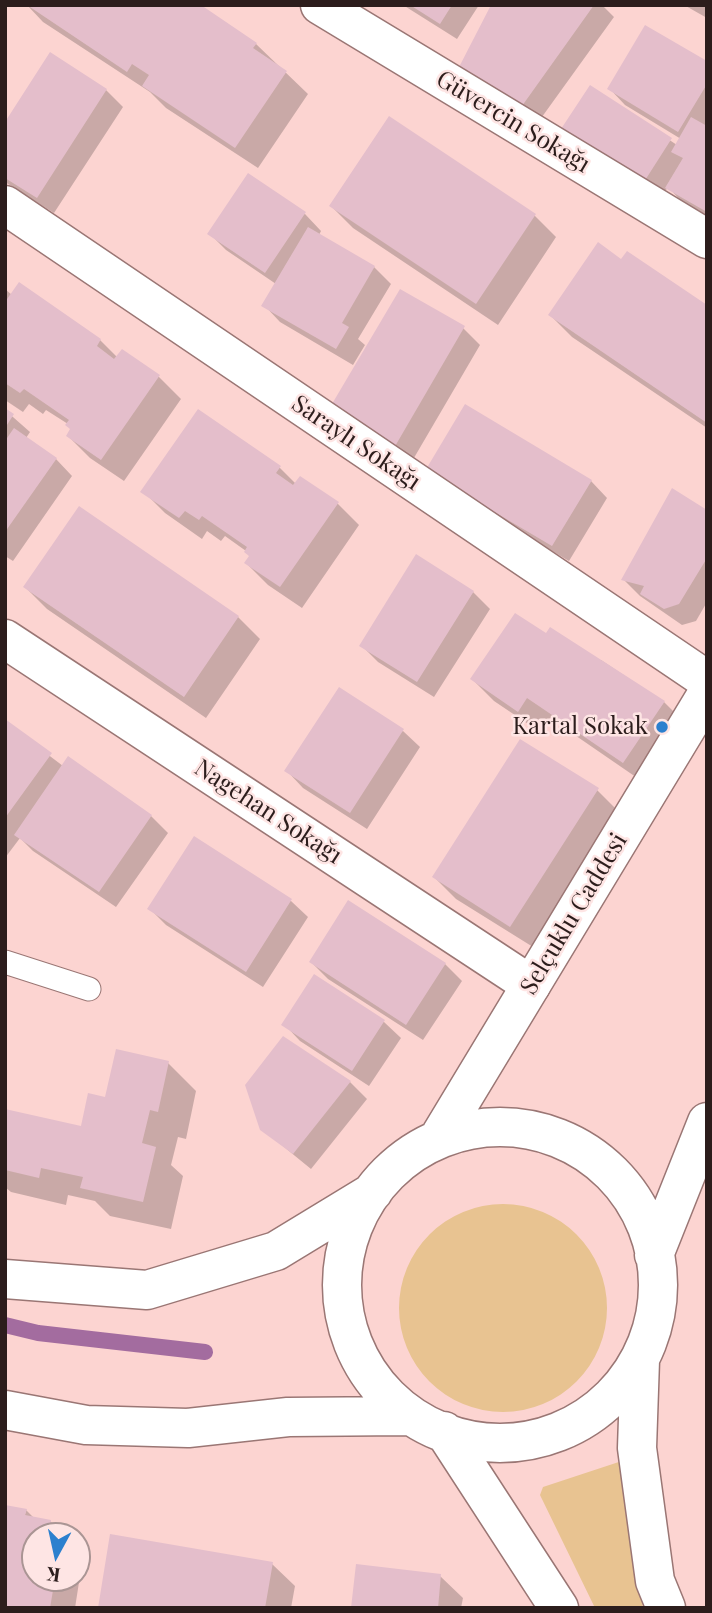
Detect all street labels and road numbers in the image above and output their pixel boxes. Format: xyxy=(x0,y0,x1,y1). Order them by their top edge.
street label: Güvercin Sokağı xyxy=(431,65,595,179)
street label: Saraylı Sokağı xyxy=(286,389,426,497)
street label: Nagehan Sokağı xyxy=(189,754,347,870)
street label: Selçuklu Caddesi xyxy=(515,828,633,1000)

